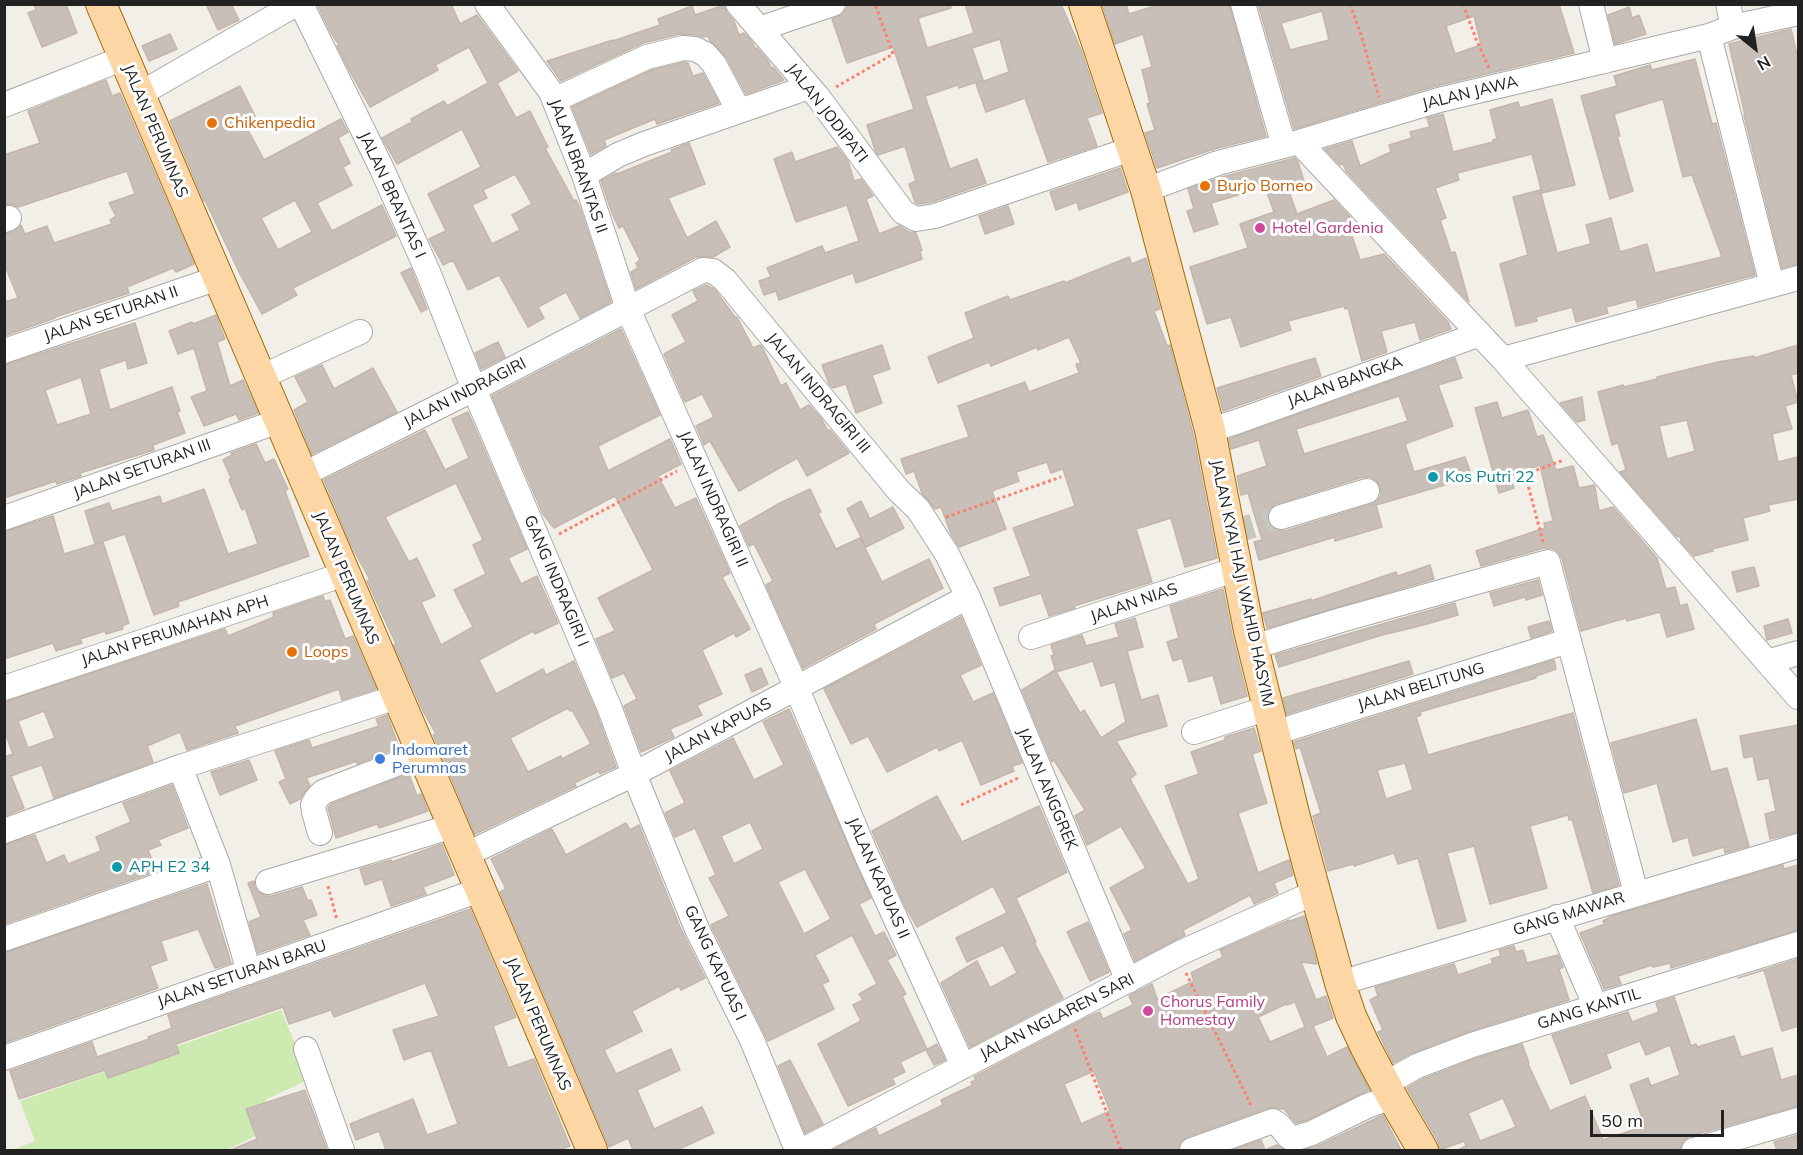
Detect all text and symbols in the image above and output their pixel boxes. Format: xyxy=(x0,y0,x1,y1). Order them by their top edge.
north arrow xyxy=(1725,18,1785,78)
text: N xyxy=(1754,52,1774,75)
street label: JALAN JODIPATI xyxy=(782,60,872,166)
street label: JALAN PERUMNAS xyxy=(118,61,192,201)
street label: JALAN JAWA xyxy=(1420,72,1520,114)
street label: JALAN BRANTAS II xyxy=(545,96,611,236)
place label: Chikenpedia xyxy=(224,113,316,133)
marker: Chikenpedia xyxy=(205,116,219,130)
street label: JALAN BRANTAS I xyxy=(354,129,430,261)
place label: Burjo Borneo xyxy=(1217,176,1313,196)
marker: Burjo Borneo xyxy=(1198,179,1212,193)
place label: Hotel Gardenia xyxy=(1272,218,1384,238)
marker: Hotel Gardenia xyxy=(1253,221,1267,235)
street label: JALAN SETURAN II xyxy=(41,282,181,346)
street label: JALAN INDRAGIRI III xyxy=(762,329,874,457)
street label: JALAN BANGKA xyxy=(1285,352,1405,412)
street label: JALAN INDRAGIRI xyxy=(401,354,529,432)
street label: JALAN INDRAGIRI II xyxy=(674,428,752,570)
street label: JALAN SETURAN III xyxy=(71,435,213,503)
street label: JALAN KYAI HAJI WAHID HASYIM xyxy=(1206,458,1278,708)
place label: Kos Putri 22 xyxy=(1445,467,1534,487)
marker: Kos Putri 22 xyxy=(1426,470,1440,484)
street label: JALAN PERUMNAS xyxy=(309,508,383,648)
street label: GANG INDRAGIRI I xyxy=(520,512,592,650)
street label: JALAN NIAS xyxy=(1088,579,1180,627)
street label: JALAN PERUMAHAN APH xyxy=(79,592,271,670)
place label: Loops xyxy=(304,642,348,662)
marker: Loops xyxy=(285,645,299,659)
street label: JALAN BELITUNG xyxy=(1355,659,1487,715)
street label: JALAN KAPUAS xyxy=(661,694,775,766)
street label: JALAN ANGGREK xyxy=(1013,725,1081,853)
place label: Indomaret Perumnas xyxy=(392,740,468,778)
marker: Indomaret Perumnas xyxy=(373,752,387,766)
street label: JALAN KAPUAS II xyxy=(843,814,913,942)
place label: APH E2 34 xyxy=(129,857,210,877)
marker: APH E2 34 xyxy=(110,860,124,874)
street label: GANG MAWAR xyxy=(1511,888,1627,940)
street label: GANG KAPUAS I xyxy=(680,902,750,1024)
street label: JALAN SETURAN BARU xyxy=(155,936,329,1012)
street label: JALAN PERUMNAS xyxy=(501,954,575,1094)
street label: JALAN NGLAREN SARI xyxy=(977,970,1137,1064)
street label: GANG KANTIL xyxy=(1535,984,1643,1034)
place label: Chorus Family Homestay xyxy=(1160,992,1265,1030)
marker: Chorus Family Homestay xyxy=(1141,1004,1155,1018)
scale bar xyxy=(1593,1098,1726,1136)
text: 50 m xyxy=(1601,1109,1643,1132)

